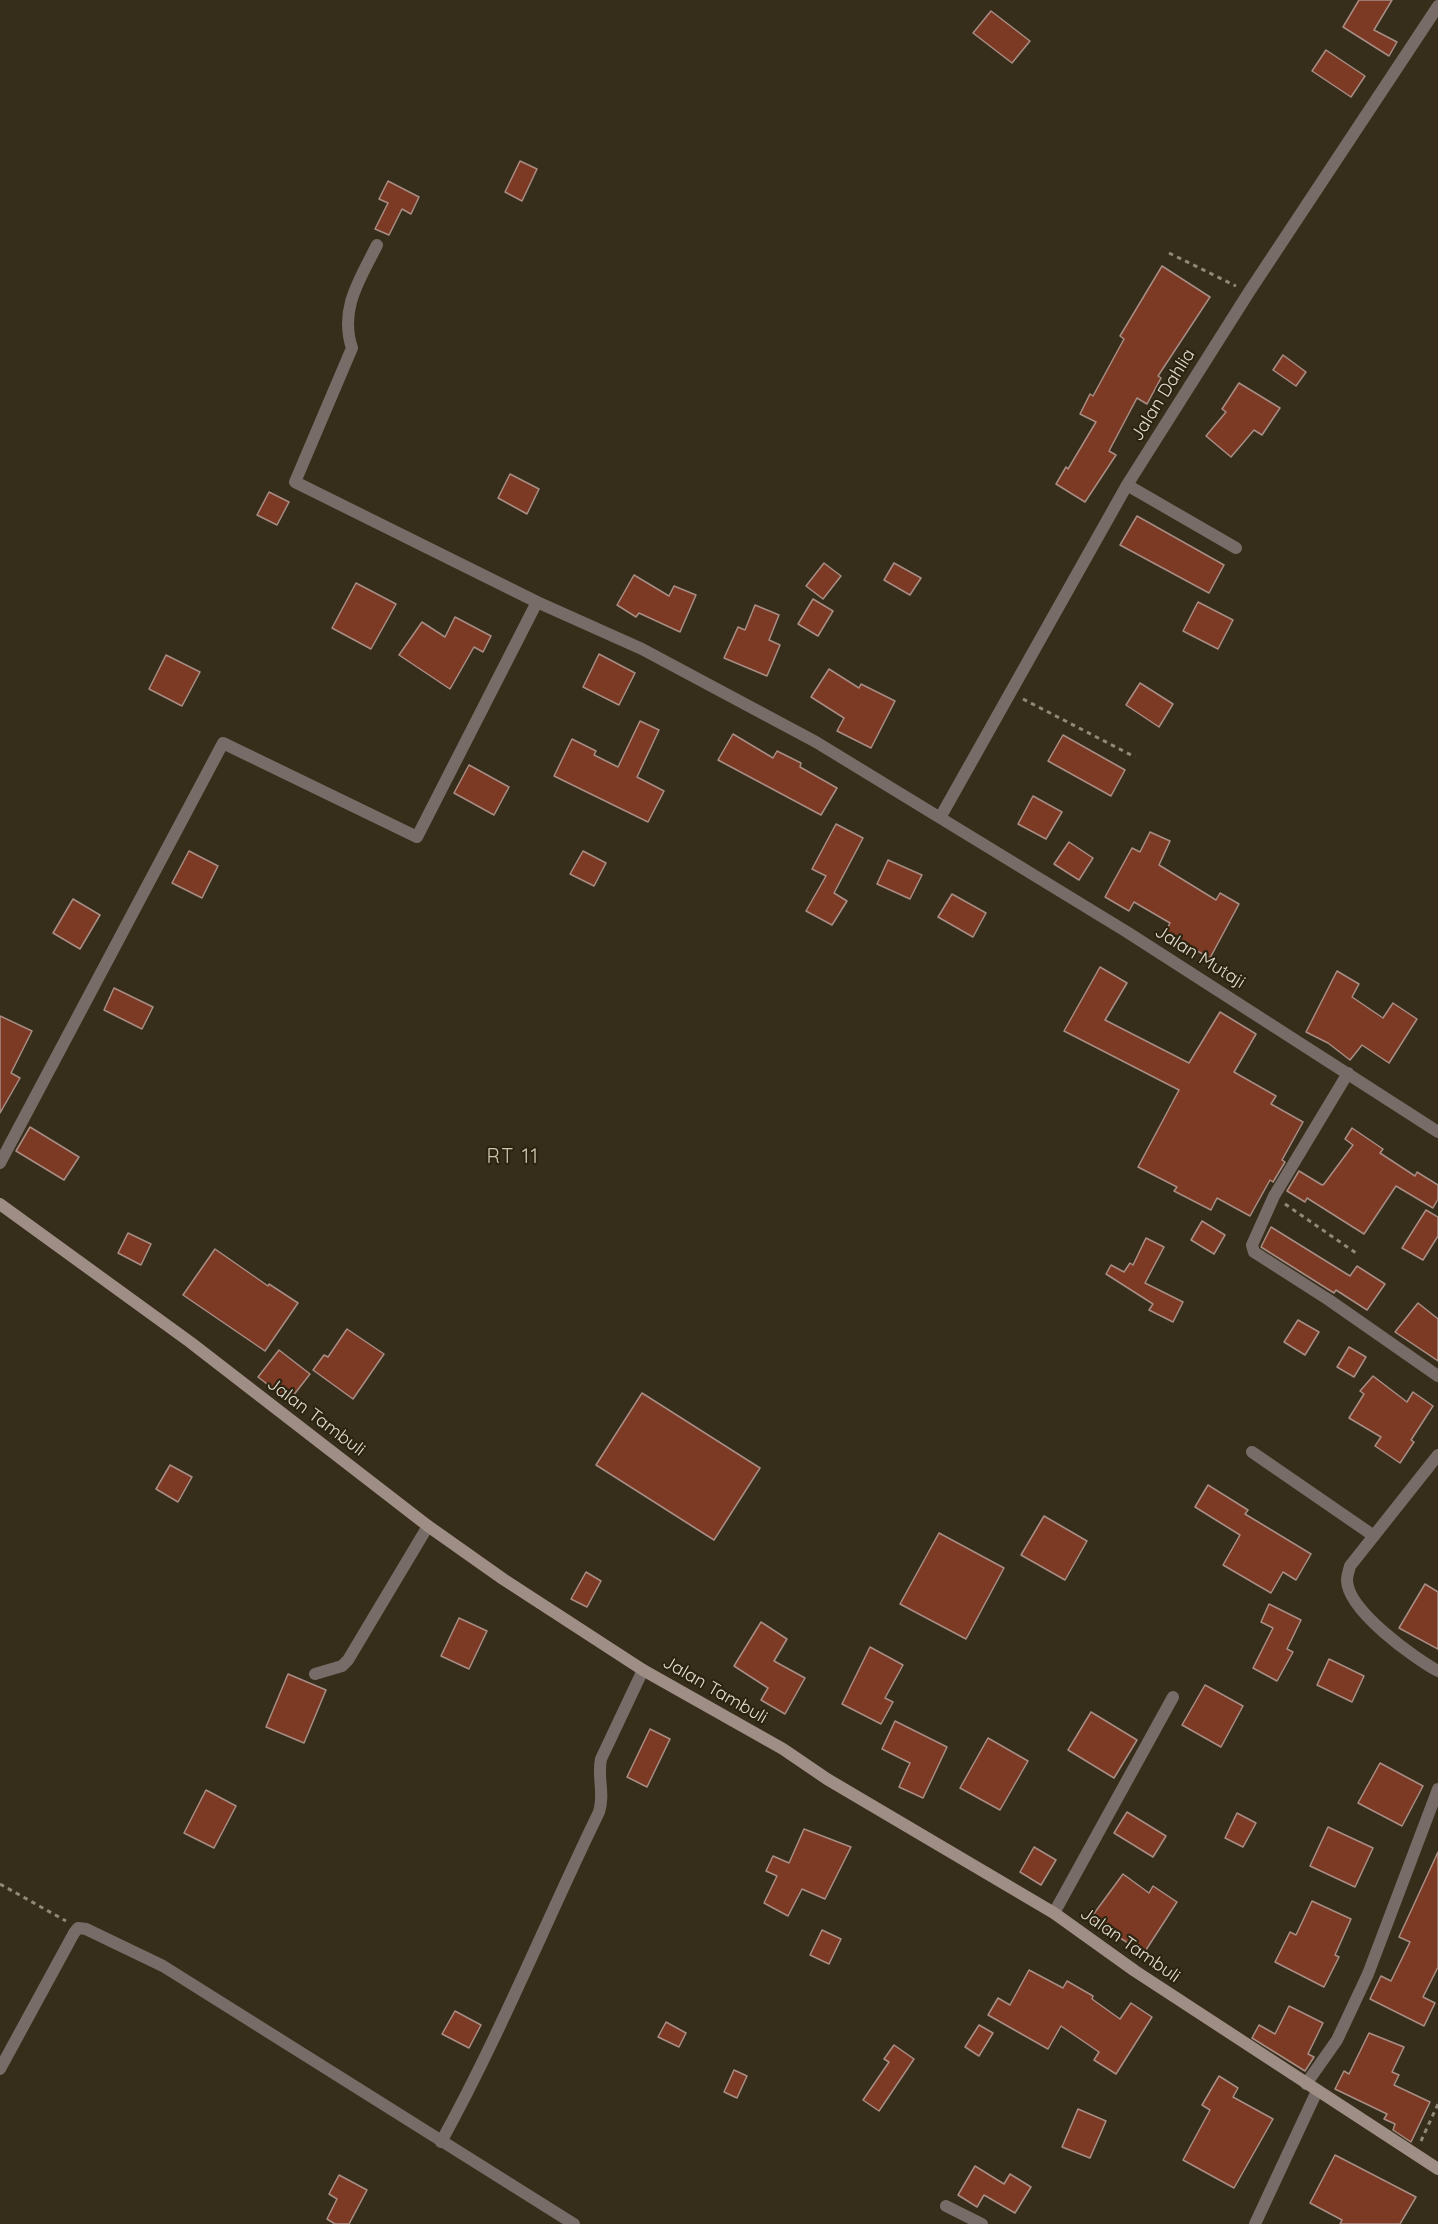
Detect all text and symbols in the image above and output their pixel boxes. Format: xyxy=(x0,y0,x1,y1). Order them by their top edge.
street label: Jalan Dahlia xyxy=(1126,345,1200,445)
street label: Jalan Mutaji xyxy=(1151,921,1249,993)
district label: RT 11 xyxy=(487,1145,539,1169)
street label: Jalan Tambuli xyxy=(263,1373,369,1461)
street label: Jalan Tambuli xyxy=(659,1651,771,1729)
street label: Jalan Tambuli xyxy=(1076,1903,1184,1987)

